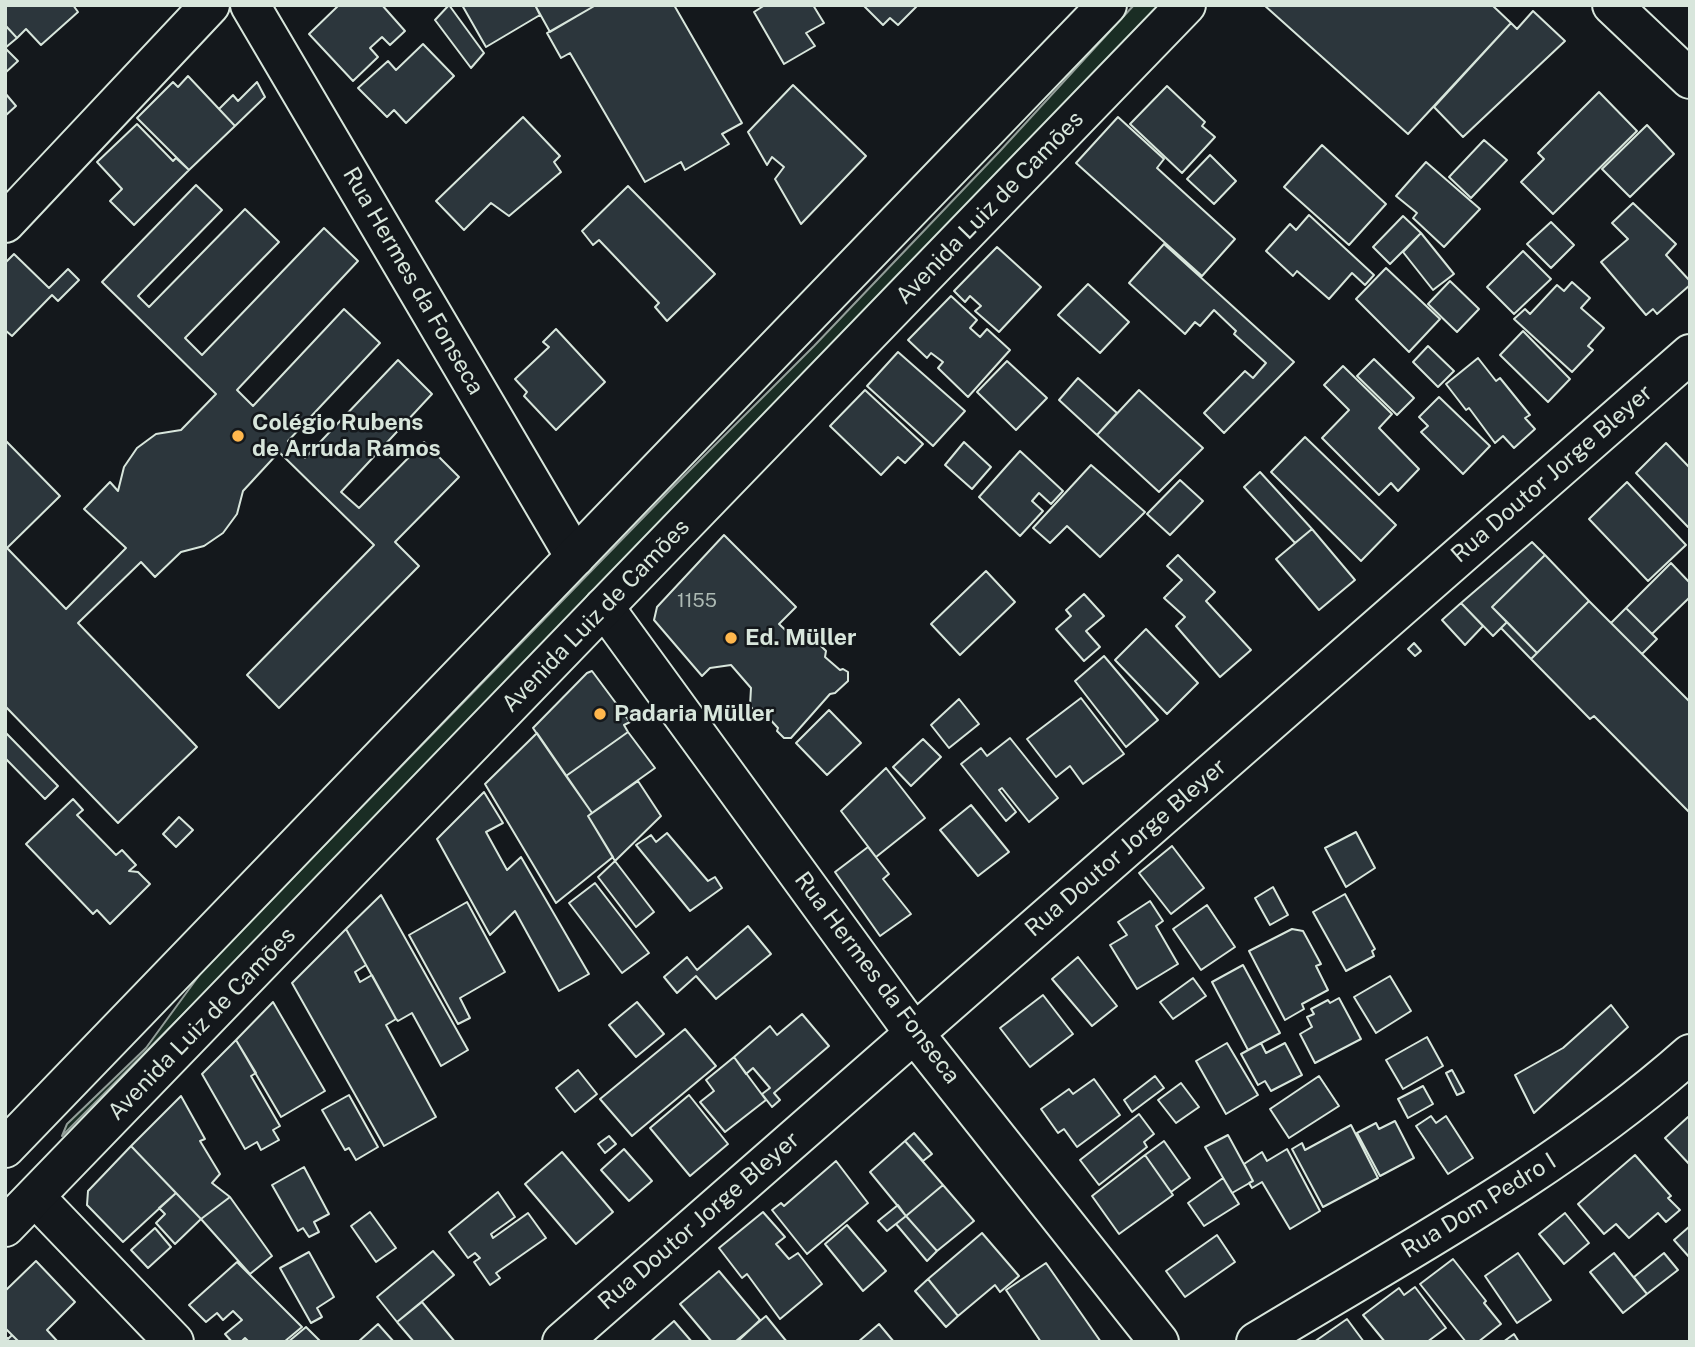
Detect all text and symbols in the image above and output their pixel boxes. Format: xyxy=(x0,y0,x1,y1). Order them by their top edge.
street label: Avenida Luiz de Camões xyxy=(891,106,1089,310)
street label: Rua Hermes da Fonseca xyxy=(337,162,489,400)
street label: Rua Doutor Jorge Bleyer xyxy=(1446,379,1658,569)
place label: Colégio Rubens de Arruda Ramos xyxy=(252,409,441,463)
marker: Colégio Rubens de Arruda Ramos xyxy=(230,428,246,444)
street label: Avenida Luiz de Camões xyxy=(497,514,695,718)
house number: 1155 xyxy=(677,590,717,612)
place label: Ed. Müller xyxy=(745,624,857,652)
marker: Ed. Müller xyxy=(723,630,739,646)
place label: Padaria Müller xyxy=(614,700,774,728)
marker: Padaria Müller xyxy=(592,706,608,722)
street label: Rua Doutor Jorge Bleyer xyxy=(1020,753,1232,943)
street label: Rua Hermes da Fonseca xyxy=(788,867,966,1089)
street label: Avenida Luiz de Camões xyxy=(103,922,301,1126)
street label: Rua Doutor Jorge Bleyer xyxy=(593,1126,805,1316)
street label: Rua Dom Pedro I xyxy=(1397,1147,1561,1265)

